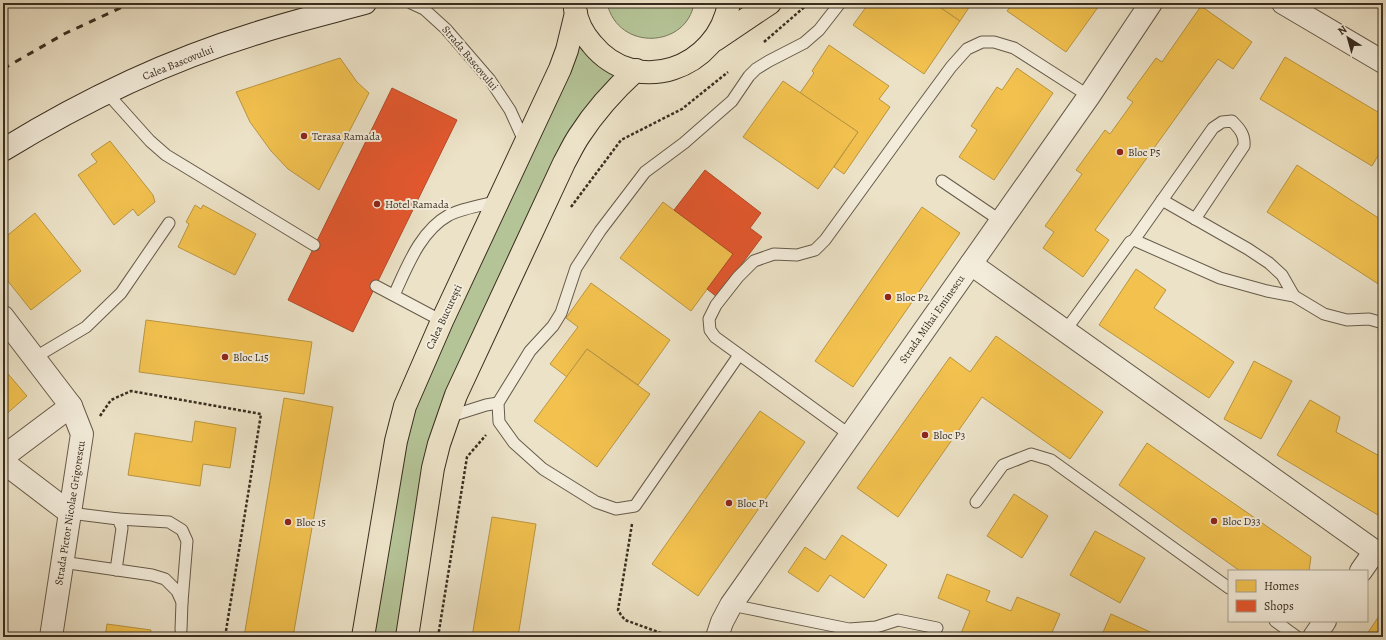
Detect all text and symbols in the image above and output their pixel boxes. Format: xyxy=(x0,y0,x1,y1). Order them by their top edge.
north arrow xyxy=(1328,18,1368,58)
street label: Strada Bascovului xyxy=(438,22,502,94)
text: N xyxy=(1335,22,1350,39)
street label: Calea Bascovului xyxy=(140,42,216,84)
place label: Terasa Ramada xyxy=(312,129,381,144)
marker: Terasa Ramada xyxy=(299,131,309,141)
place label: Bloc P5 xyxy=(1128,145,1161,160)
marker: Bloc P5 xyxy=(1115,147,1125,157)
place label: Hotel Ramada xyxy=(385,197,450,212)
marker: Hotel Ramada xyxy=(372,199,382,209)
street label: Strada Mihai Eminescu xyxy=(896,272,968,366)
street label: Calea București xyxy=(422,282,466,352)
place label: Bloc P2 xyxy=(896,290,929,305)
marker: Bloc P2 xyxy=(883,292,893,302)
place label: Bloc L15 xyxy=(233,350,269,365)
marker: Bloc L15 xyxy=(220,352,230,362)
place label: Bloc P3 xyxy=(933,428,965,443)
marker: Bloc P3 xyxy=(920,430,930,440)
street label: Strada Pictor Nicolae Grigorescu xyxy=(51,439,89,586)
place label: Bloc P1 xyxy=(737,496,769,511)
marker: Bloc P1 xyxy=(724,498,734,508)
place label: Bloc D33 xyxy=(1222,514,1260,529)
place label: Bloc 15 xyxy=(296,515,326,530)
marker: Bloc D33 xyxy=(1209,516,1219,526)
marker: Bloc 15 xyxy=(283,517,293,527)
legend xyxy=(1228,570,1368,622)
text: Homes xyxy=(1264,578,1299,594)
text: Shops xyxy=(1264,598,1294,614)

